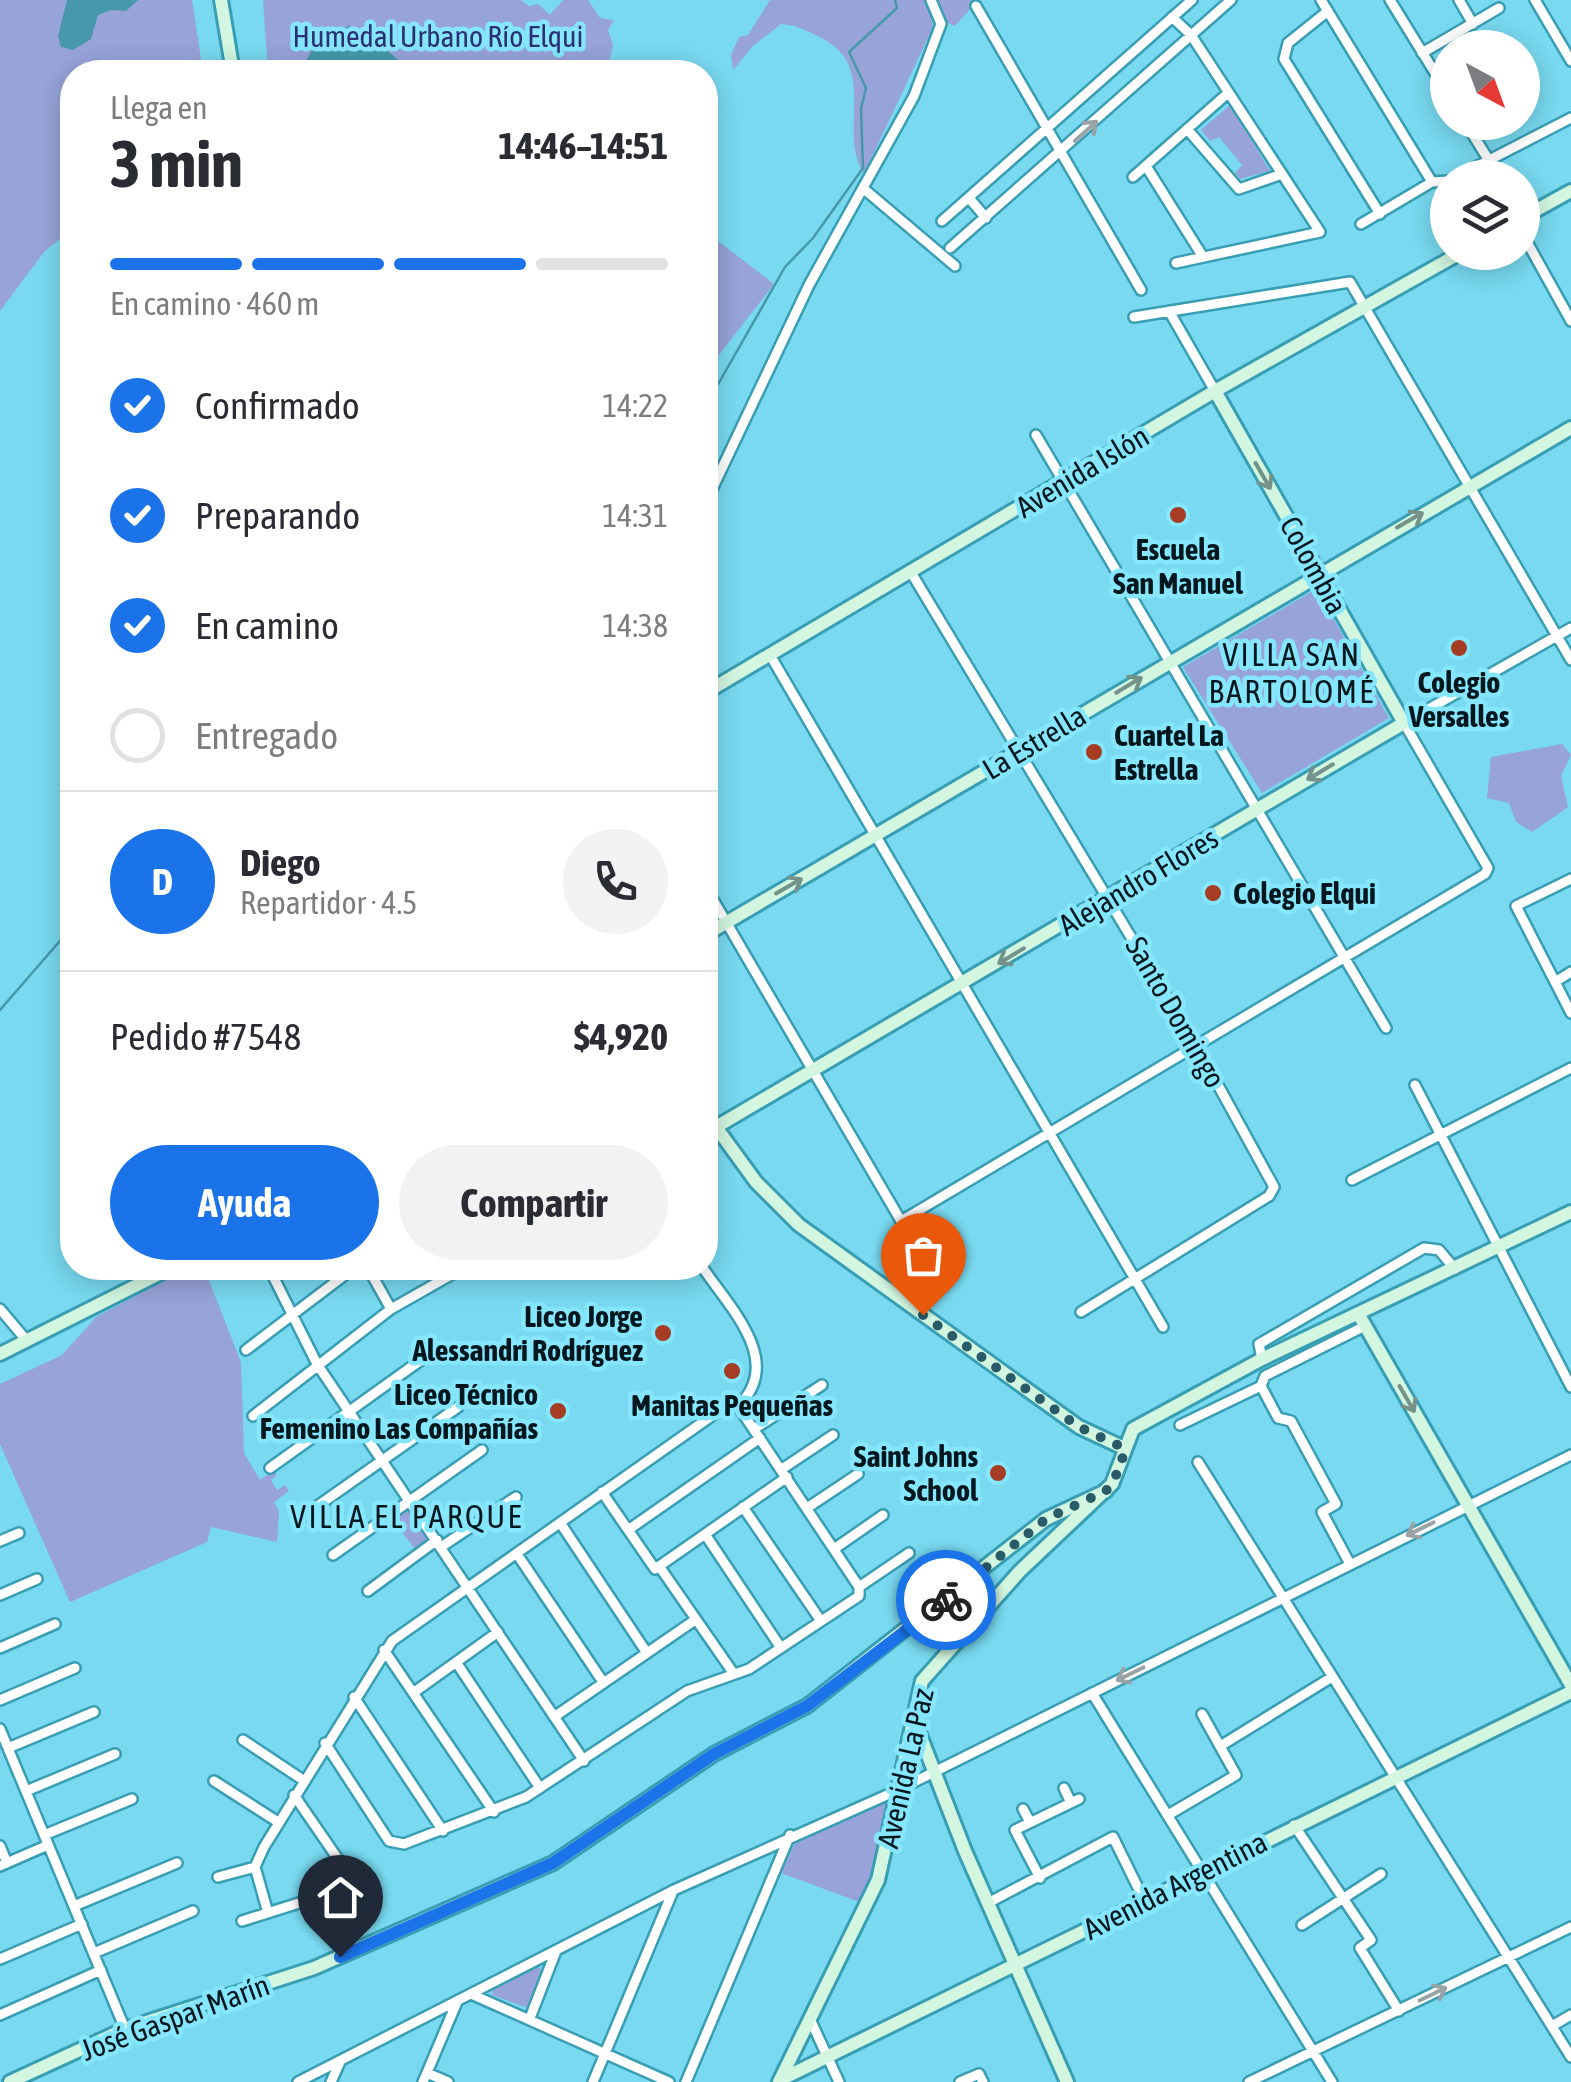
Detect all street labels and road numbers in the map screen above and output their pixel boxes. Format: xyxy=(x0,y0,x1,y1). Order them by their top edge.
street label: Avenida Islón xyxy=(1010,418,1154,524)
street label: Colombia xyxy=(1273,510,1355,620)
street label: La Estrella xyxy=(976,698,1092,786)
street label: Alejandro Flores xyxy=(1052,820,1224,942)
street label: Santo Domingo xyxy=(1119,931,1233,1093)
street label: Avenida La Paz xyxy=(870,1685,940,1851)
street label: Avenida Argentina xyxy=(1078,1824,1272,1946)
street label: José Gaspar Marín xyxy=(76,1967,274,2067)

